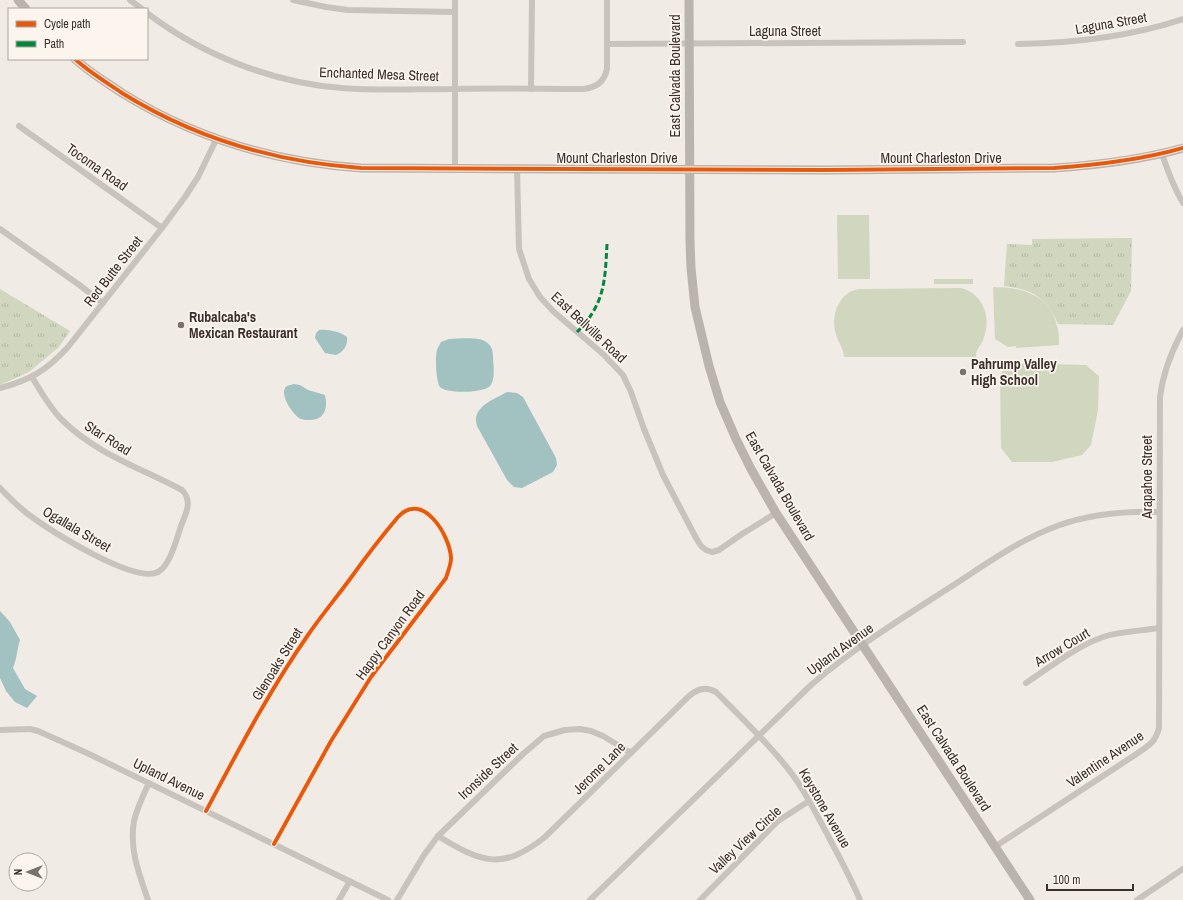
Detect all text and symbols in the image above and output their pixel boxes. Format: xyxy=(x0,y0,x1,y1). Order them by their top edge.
legend xyxy=(8,8,148,60)
street label: Laguna Street xyxy=(1074,8,1148,38)
street label: East Calvada Boulevard xyxy=(666,14,684,138)
text: Cycle path xyxy=(44,16,91,32)
street label: Laguna Street xyxy=(749,22,821,40)
text: Path xyxy=(44,36,64,52)
street label: Enchanted Mesa Street xyxy=(319,63,439,85)
street label: Tocoma Road xyxy=(63,139,131,195)
street label: Mount Charleston Drive xyxy=(556,149,678,167)
street label: Mount Charleston Drive xyxy=(880,149,1002,167)
street label: Red Butte Street xyxy=(80,232,146,310)
street label: East Bellville Road xyxy=(548,288,630,366)
place label: Rubalcaba's Mexican Restaurant xyxy=(189,308,298,342)
marker: Rubalcaba's Mexican Restaurant xyxy=(176,320,186,330)
place label: Pahrump Valley High School xyxy=(971,355,1057,389)
marker: Pahrump Valley High School xyxy=(958,367,968,377)
street label: Star Road xyxy=(81,417,135,459)
street label: East Calvada Boulevard xyxy=(741,428,819,544)
street label: Arapahoe Street xyxy=(1138,435,1156,520)
street label: Ogallala Street xyxy=(40,502,114,556)
street label: Happy Canyon Road xyxy=(351,587,429,683)
street label: Upland Avenue xyxy=(803,619,877,679)
street label: Glenoaks Street xyxy=(248,624,306,704)
street label: Arrow Court xyxy=(1030,624,1093,671)
street label: East Calvada Boulevard xyxy=(913,701,995,815)
street label: Valentine Avenue xyxy=(1063,727,1147,791)
street label: Jerome Lane xyxy=(569,738,629,798)
street label: Ironside Street xyxy=(454,739,522,803)
street label: Upland Avenue xyxy=(130,754,208,804)
street label: Keystone Avenue xyxy=(795,765,855,851)
street label: Valley View Circle xyxy=(705,802,785,878)
north arrow xyxy=(8,852,48,892)
scale bar xyxy=(1047,866,1133,892)
text: N xyxy=(11,869,25,875)
text: 100 m xyxy=(1053,872,1080,888)

